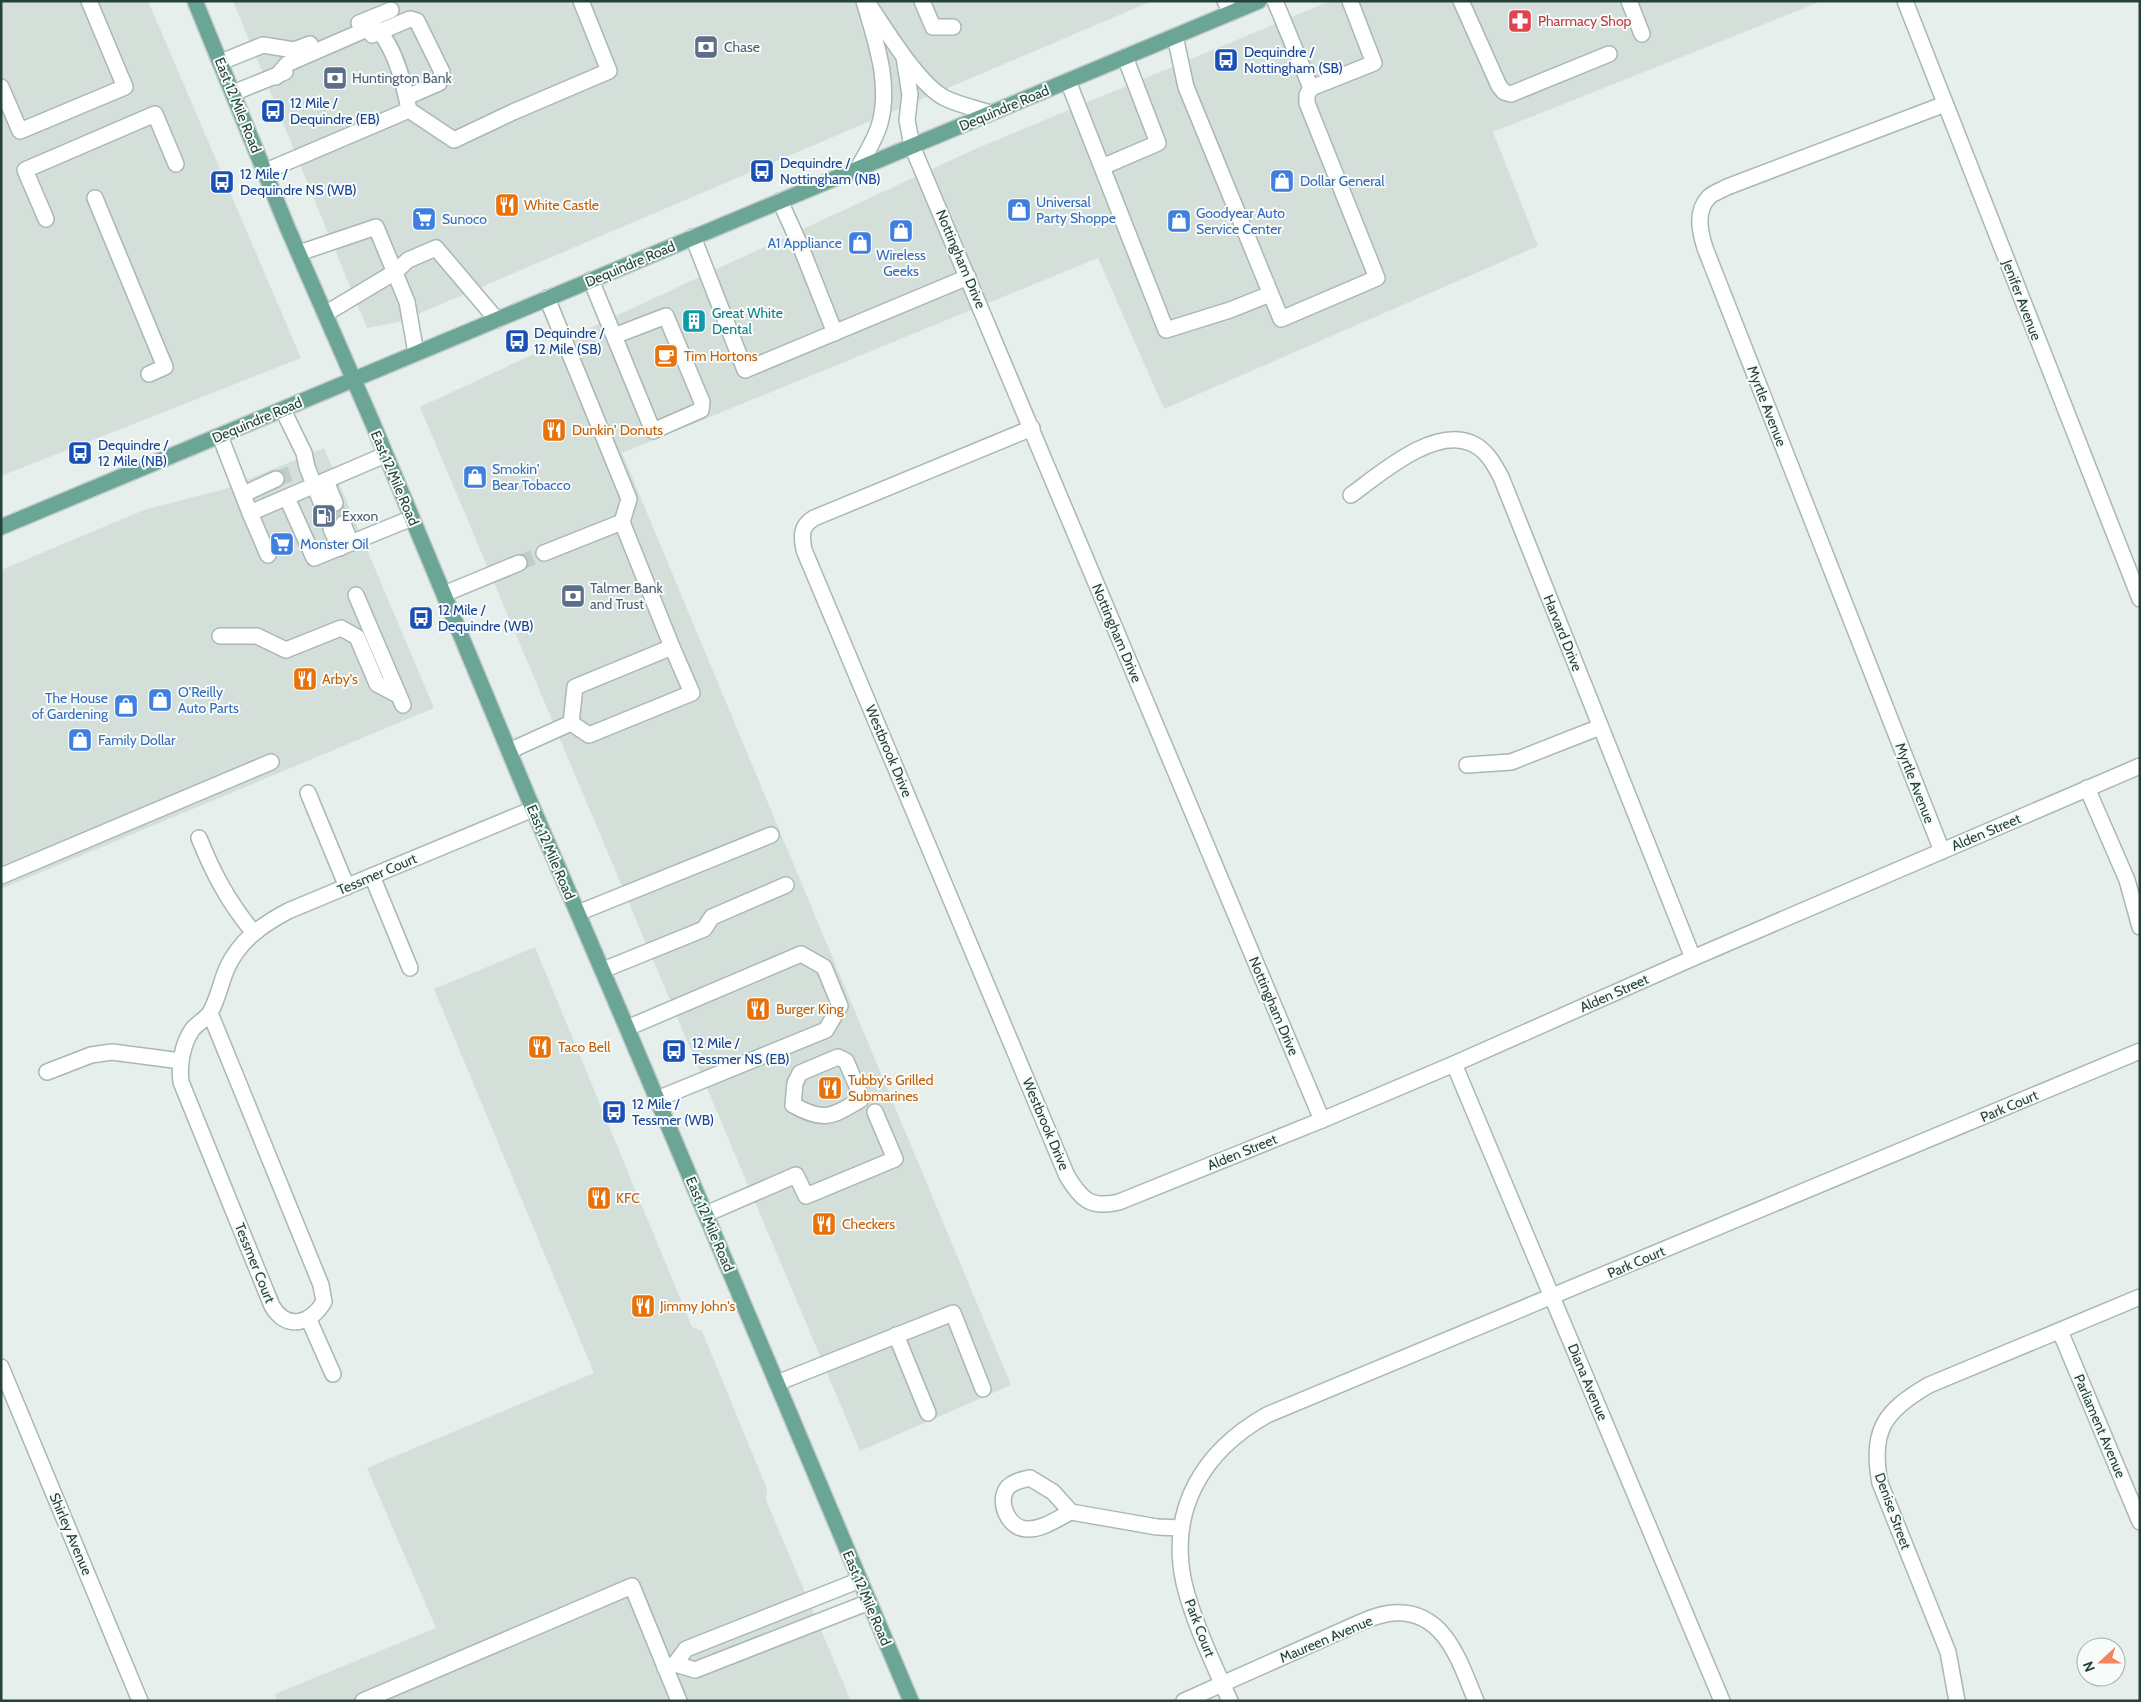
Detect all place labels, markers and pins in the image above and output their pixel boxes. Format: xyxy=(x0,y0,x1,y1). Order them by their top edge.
pharmacy icon: Pharmacy Shop xyxy=(1507,8,1533,34)
place label: Pharmacy Shop xyxy=(1538,12,1632,30)
bank icon: Chase xyxy=(693,34,719,60)
place label: Chase xyxy=(724,38,760,56)
place label: Dequindre / Nottingham (SB) xyxy=(1244,43,1343,77)
bus stop icon: Dequindre / Nottingham (SB) xyxy=(1213,47,1239,73)
bank icon: Huntington Bank xyxy=(322,65,348,91)
place label: Huntington Bank xyxy=(352,69,453,87)
place label: 12 Mile / Dequindre (EB) xyxy=(290,94,380,128)
bus stop icon: 12 Mile / Dequindre (EB) xyxy=(260,98,286,124)
place label: Dequindre / Nottingham (NB) xyxy=(780,154,881,188)
bus stop icon: Dequindre / Nottingham (NB) xyxy=(749,158,775,184)
place label: 12 Mile / Dequindre NS (WB) xyxy=(240,165,357,199)
shop icon: Dollar General xyxy=(1269,168,1295,194)
bus stop icon: 12 Mile / Dequindre NS (WB) xyxy=(209,169,235,195)
place label: Dollar General xyxy=(1300,172,1385,190)
restaurant icon: White Castle xyxy=(494,192,520,218)
place label: Universal Party Shoppe xyxy=(1036,193,1116,227)
place label: White Castle xyxy=(524,196,599,214)
shop icon: Universal Party Shoppe xyxy=(1006,197,1032,223)
place label: Goodyear Auto Service Center xyxy=(1196,204,1285,238)
supermarket icon: Sunoco xyxy=(411,206,437,232)
shop icon: Goodyear Auto Service Center xyxy=(1166,208,1192,234)
place label: Sunoco xyxy=(442,210,487,228)
shop icon: Wireless Geeks xyxy=(888,218,914,244)
shop icon: A1 Appliance xyxy=(847,230,873,256)
place label: A1 Appliance xyxy=(767,234,842,252)
place label: Wireless Geeks xyxy=(876,246,926,280)
place label: Great White Dental xyxy=(712,304,783,338)
building icon: Great White Dental xyxy=(681,308,707,334)
place label: Dequindre / 12 Mile (SB) xyxy=(534,324,605,358)
bus stop icon: Dequindre / 12 Mile (SB) xyxy=(504,328,530,354)
cafe icon: Tim Hortons xyxy=(653,343,679,369)
place label: Tim Hortons xyxy=(684,347,758,365)
restaurant icon: Dunkin' Donuts xyxy=(541,417,567,443)
place label: Dunkin' Donuts xyxy=(572,421,663,439)
place label: Dequindre / 12 Mile (NB) xyxy=(98,436,169,470)
bus stop icon: Dequindre / 12 Mile (NB) xyxy=(67,440,93,466)
place label: Smokin' Bear Tobacco xyxy=(492,460,571,494)
shop icon: Smokin' Bear Tobacco xyxy=(462,464,488,490)
fuel station icon: Exxon xyxy=(311,503,337,529)
place label: Exxon xyxy=(342,507,378,525)
supermarket icon: Monster Oil xyxy=(269,531,295,557)
place label: Monster Oil xyxy=(300,535,370,553)
place label: Talmer Bank and Trust xyxy=(590,579,664,613)
bank icon: Talmer Bank and Trust xyxy=(560,583,586,609)
place label: 12 Mile / Dequindre (WB) xyxy=(438,601,534,635)
bus stop icon: 12 Mile / Dequindre (WB) xyxy=(408,605,434,631)
restaurant icon: Arby's xyxy=(292,666,318,692)
place label: Arby's xyxy=(322,670,358,688)
place label: O'Reilly Auto Parts xyxy=(178,683,239,717)
shop icon: O'Reilly Auto Parts xyxy=(147,687,173,713)
place label: The House of Gardening xyxy=(32,689,109,723)
shop icon: The House of Gardening xyxy=(113,693,139,719)
shop icon: Family Dollar xyxy=(67,727,93,753)
place label: Family Dollar xyxy=(98,731,176,749)
restaurant icon: Burger King xyxy=(745,996,771,1022)
place label: Burger King xyxy=(776,1000,845,1018)
restaurant icon: Taco Bell xyxy=(527,1034,553,1060)
place label: 12 Mile / Tessmer NS (EB) xyxy=(692,1034,790,1068)
place label: Taco Bell xyxy=(558,1038,611,1056)
bus stop icon: 12 Mile / Tessmer NS (EB) xyxy=(661,1038,687,1064)
place label: Tubby's Grilled Submarines xyxy=(848,1071,933,1105)
restaurant icon: Tubby's Grilled Submarines xyxy=(817,1075,843,1101)
place label: 12 Mile / Tessmer (WB) xyxy=(632,1095,714,1129)
bus stop icon: 12 Mile / Tessmer (WB) xyxy=(601,1099,627,1125)
restaurant icon: KFC xyxy=(586,1185,612,1211)
place label: KFC xyxy=(616,1189,640,1207)
restaurant icon: Checkers xyxy=(811,1211,837,1237)
place label: Checkers xyxy=(842,1215,895,1233)
restaurant icon: Jimmy John's xyxy=(630,1293,656,1319)
place label: Jimmy John's xyxy=(659,1297,735,1315)

